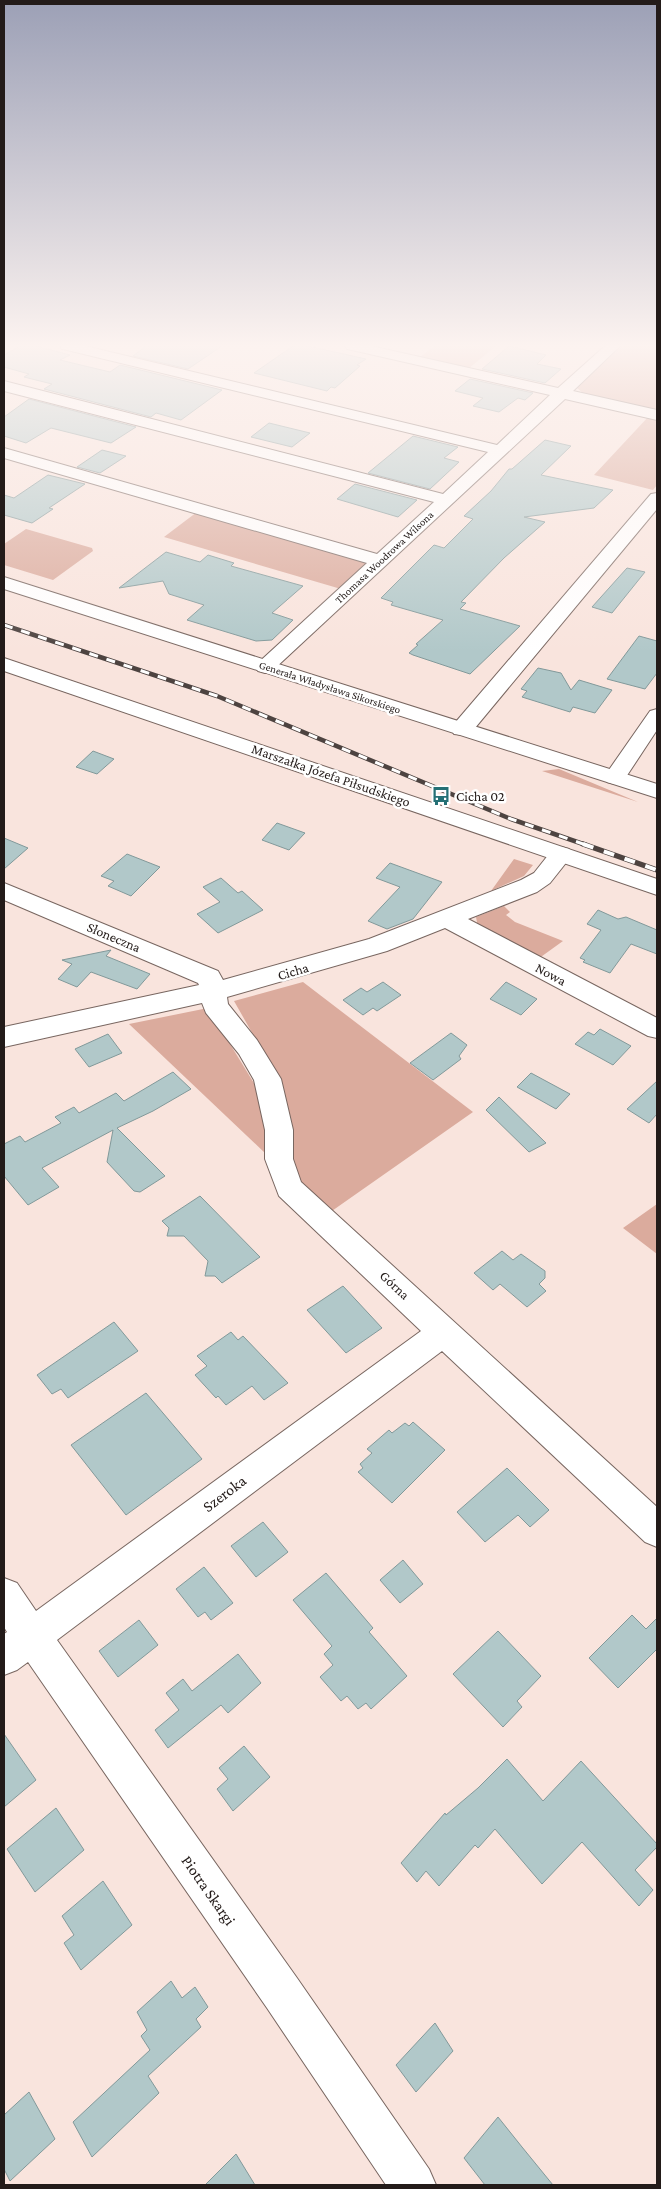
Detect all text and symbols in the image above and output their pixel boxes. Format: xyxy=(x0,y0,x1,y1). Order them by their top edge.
street label: Thomasa Woodrowa Wilsona xyxy=(332,508,436,606)
street label: Generała Władysława Sikorskiego xyxy=(257,658,403,717)
street label: Marszałka Józefa Piłsudskiego xyxy=(249,740,413,810)
bus stop icon: Cicha 02 xyxy=(430,785,452,807)
place label: Cicha 02 xyxy=(456,788,505,804)
street label: Słoneczna xyxy=(85,919,144,956)
street label: Cicha xyxy=(276,959,311,983)
street label: Nowa xyxy=(533,959,570,989)
street label: Górna xyxy=(377,1267,414,1303)
street label: Szeroka xyxy=(199,1471,250,1515)
street label: Piotra Skargi xyxy=(178,1852,239,1929)

